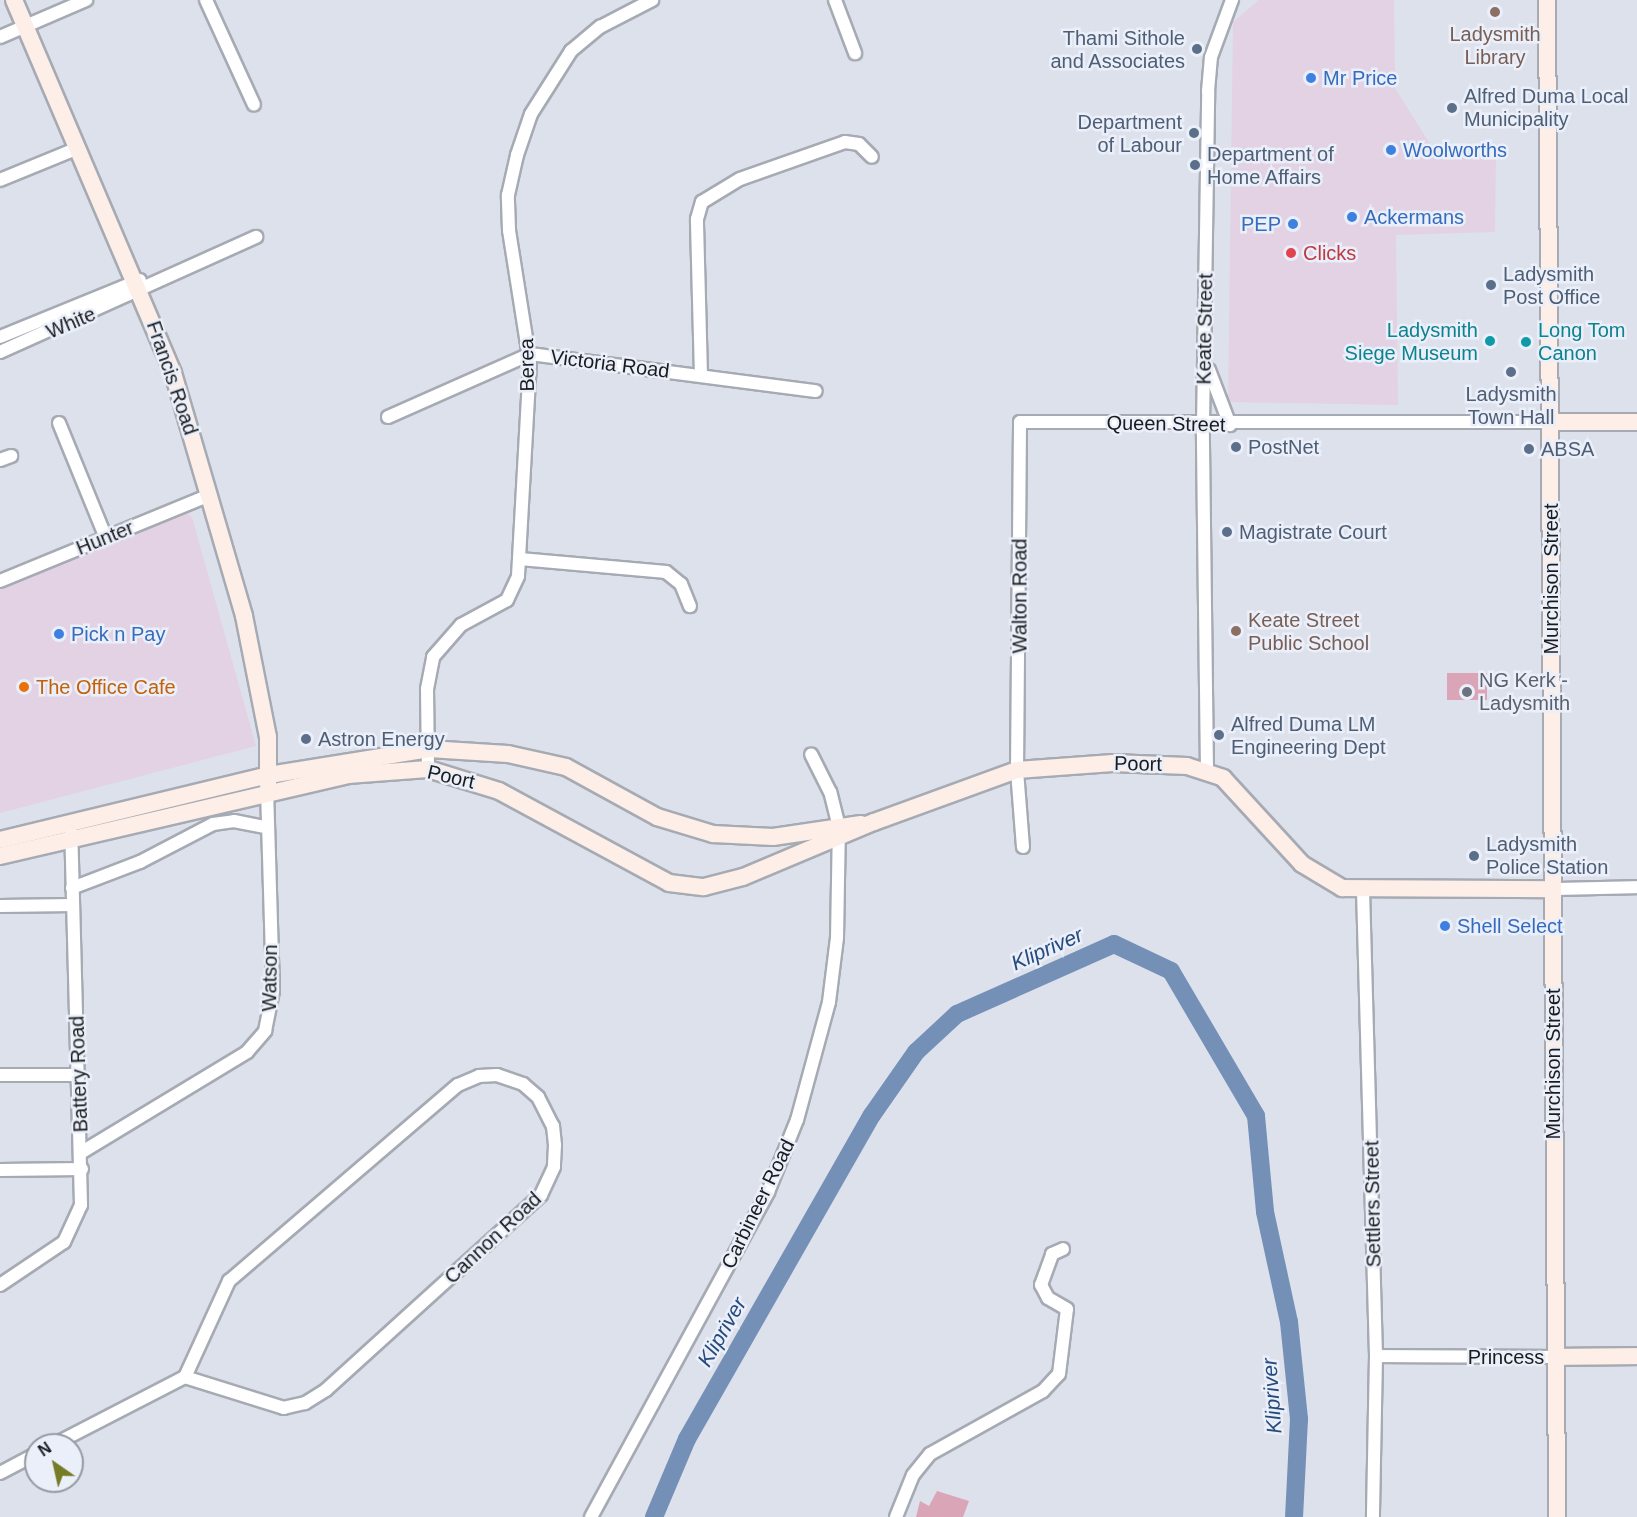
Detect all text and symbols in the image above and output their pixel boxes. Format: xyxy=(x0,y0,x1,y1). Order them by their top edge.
marker: Ladysmith Library xyxy=(1488,5,1502,19)
place label: Ladysmith Library xyxy=(1449,22,1541,69)
place label: Thami Sithole and Associates xyxy=(1049,26,1185,73)
marker: Thami Sithole and Associates xyxy=(1190,42,1204,56)
place label: Mr Price xyxy=(1323,66,1397,90)
marker: Mr Price xyxy=(1304,71,1318,85)
place label: Alfred Duma Local Municipality xyxy=(1464,84,1629,131)
marker: Alfred Duma Local Municipality xyxy=(1445,101,1459,115)
place label: Department of Labour xyxy=(1078,110,1182,157)
marker: Department of Labour xyxy=(1187,126,1201,140)
place label: Woolworths xyxy=(1403,138,1507,162)
place label: Department of Home Affairs xyxy=(1207,142,1334,189)
marker: Woolworths xyxy=(1384,143,1398,157)
marker: Department of Home Affairs xyxy=(1188,158,1202,172)
place label: Ackermans xyxy=(1364,205,1464,229)
marker: Ackermans xyxy=(1345,210,1359,224)
place label: PEP xyxy=(1241,212,1281,236)
marker: PEP xyxy=(1286,217,1300,231)
place label: Clicks xyxy=(1303,241,1356,265)
marker: Clicks xyxy=(1284,246,1298,260)
place label: Ladysmith Post Office xyxy=(1503,262,1600,309)
street label: Keate Street xyxy=(1192,273,1218,385)
marker: Ladysmith Post Office xyxy=(1484,278,1498,292)
street label: White xyxy=(43,302,99,344)
street label: Francis Road xyxy=(141,318,203,438)
place label: Ladysmith Siege Museum xyxy=(1345,318,1478,365)
place label: Long Tom Canon xyxy=(1538,318,1626,365)
marker: Ladysmith Siege Museum xyxy=(1483,334,1497,348)
marker: Long Tom Canon xyxy=(1519,335,1533,349)
street label: Berea xyxy=(515,338,539,392)
street label: Victoria Road xyxy=(549,345,671,383)
marker: Ladysmith Town Hall xyxy=(1504,365,1518,379)
place label: Ladysmith Town Hall xyxy=(1465,382,1557,429)
street label: Queen Street xyxy=(1106,411,1226,437)
place label: PostNet xyxy=(1248,435,1319,459)
place label: ABSA xyxy=(1541,437,1594,461)
marker: PostNet xyxy=(1229,440,1243,454)
marker: ABSA xyxy=(1522,442,1536,456)
street label: Murchison Street xyxy=(1539,503,1563,655)
street label: Hunter xyxy=(73,516,137,560)
place label: Magistrate Court xyxy=(1239,520,1387,544)
marker: Magistrate Court xyxy=(1220,525,1234,539)
street label: Walton Road xyxy=(1008,539,1032,653)
place label: Keate Street Public School xyxy=(1248,608,1369,655)
place label: Pick n Pay xyxy=(71,622,165,646)
marker: Keate Street Public School xyxy=(1229,624,1243,638)
marker: Pick n Pay xyxy=(52,627,66,641)
place label: NG Kerk - Ladysmith xyxy=(1479,668,1570,715)
place label: The Office Cafe xyxy=(36,675,176,699)
marker: The Office Cafe xyxy=(17,680,31,694)
marker: NG Kerk - Ladysmith xyxy=(1460,685,1474,699)
place label: Alfred Duma LM Engineering Dept xyxy=(1231,712,1386,759)
place label: Astron Energy xyxy=(318,727,445,751)
marker: Alfred Duma LM Engineering Dept xyxy=(1212,728,1226,742)
marker: Astron Energy xyxy=(299,732,313,746)
street label: Poort xyxy=(1114,752,1162,776)
street label: Poort xyxy=(425,760,477,794)
place label: Ladysmith Police Station xyxy=(1486,832,1608,879)
marker: Ladysmith Police Station xyxy=(1467,849,1481,863)
place label: Shell Select xyxy=(1457,914,1563,938)
marker: Shell Select xyxy=(1438,919,1452,933)
water label: Klipriver xyxy=(1007,922,1087,976)
street label: Watson xyxy=(257,944,283,1012)
street label: Murchison Street xyxy=(1541,988,1565,1140)
street label: Battery Road xyxy=(65,1015,93,1133)
street label: Carbineer Road xyxy=(716,1135,800,1273)
street label: Settlers Street xyxy=(1360,1140,1386,1268)
street label: Cannon Road xyxy=(440,1187,546,1289)
water label: Klipriver xyxy=(692,1293,752,1371)
street label: Princess xyxy=(1468,1345,1544,1369)
water label: Klipriver xyxy=(1257,1357,1287,1435)
north arrow xyxy=(24,1433,84,1493)
text: N xyxy=(35,1439,54,1460)

